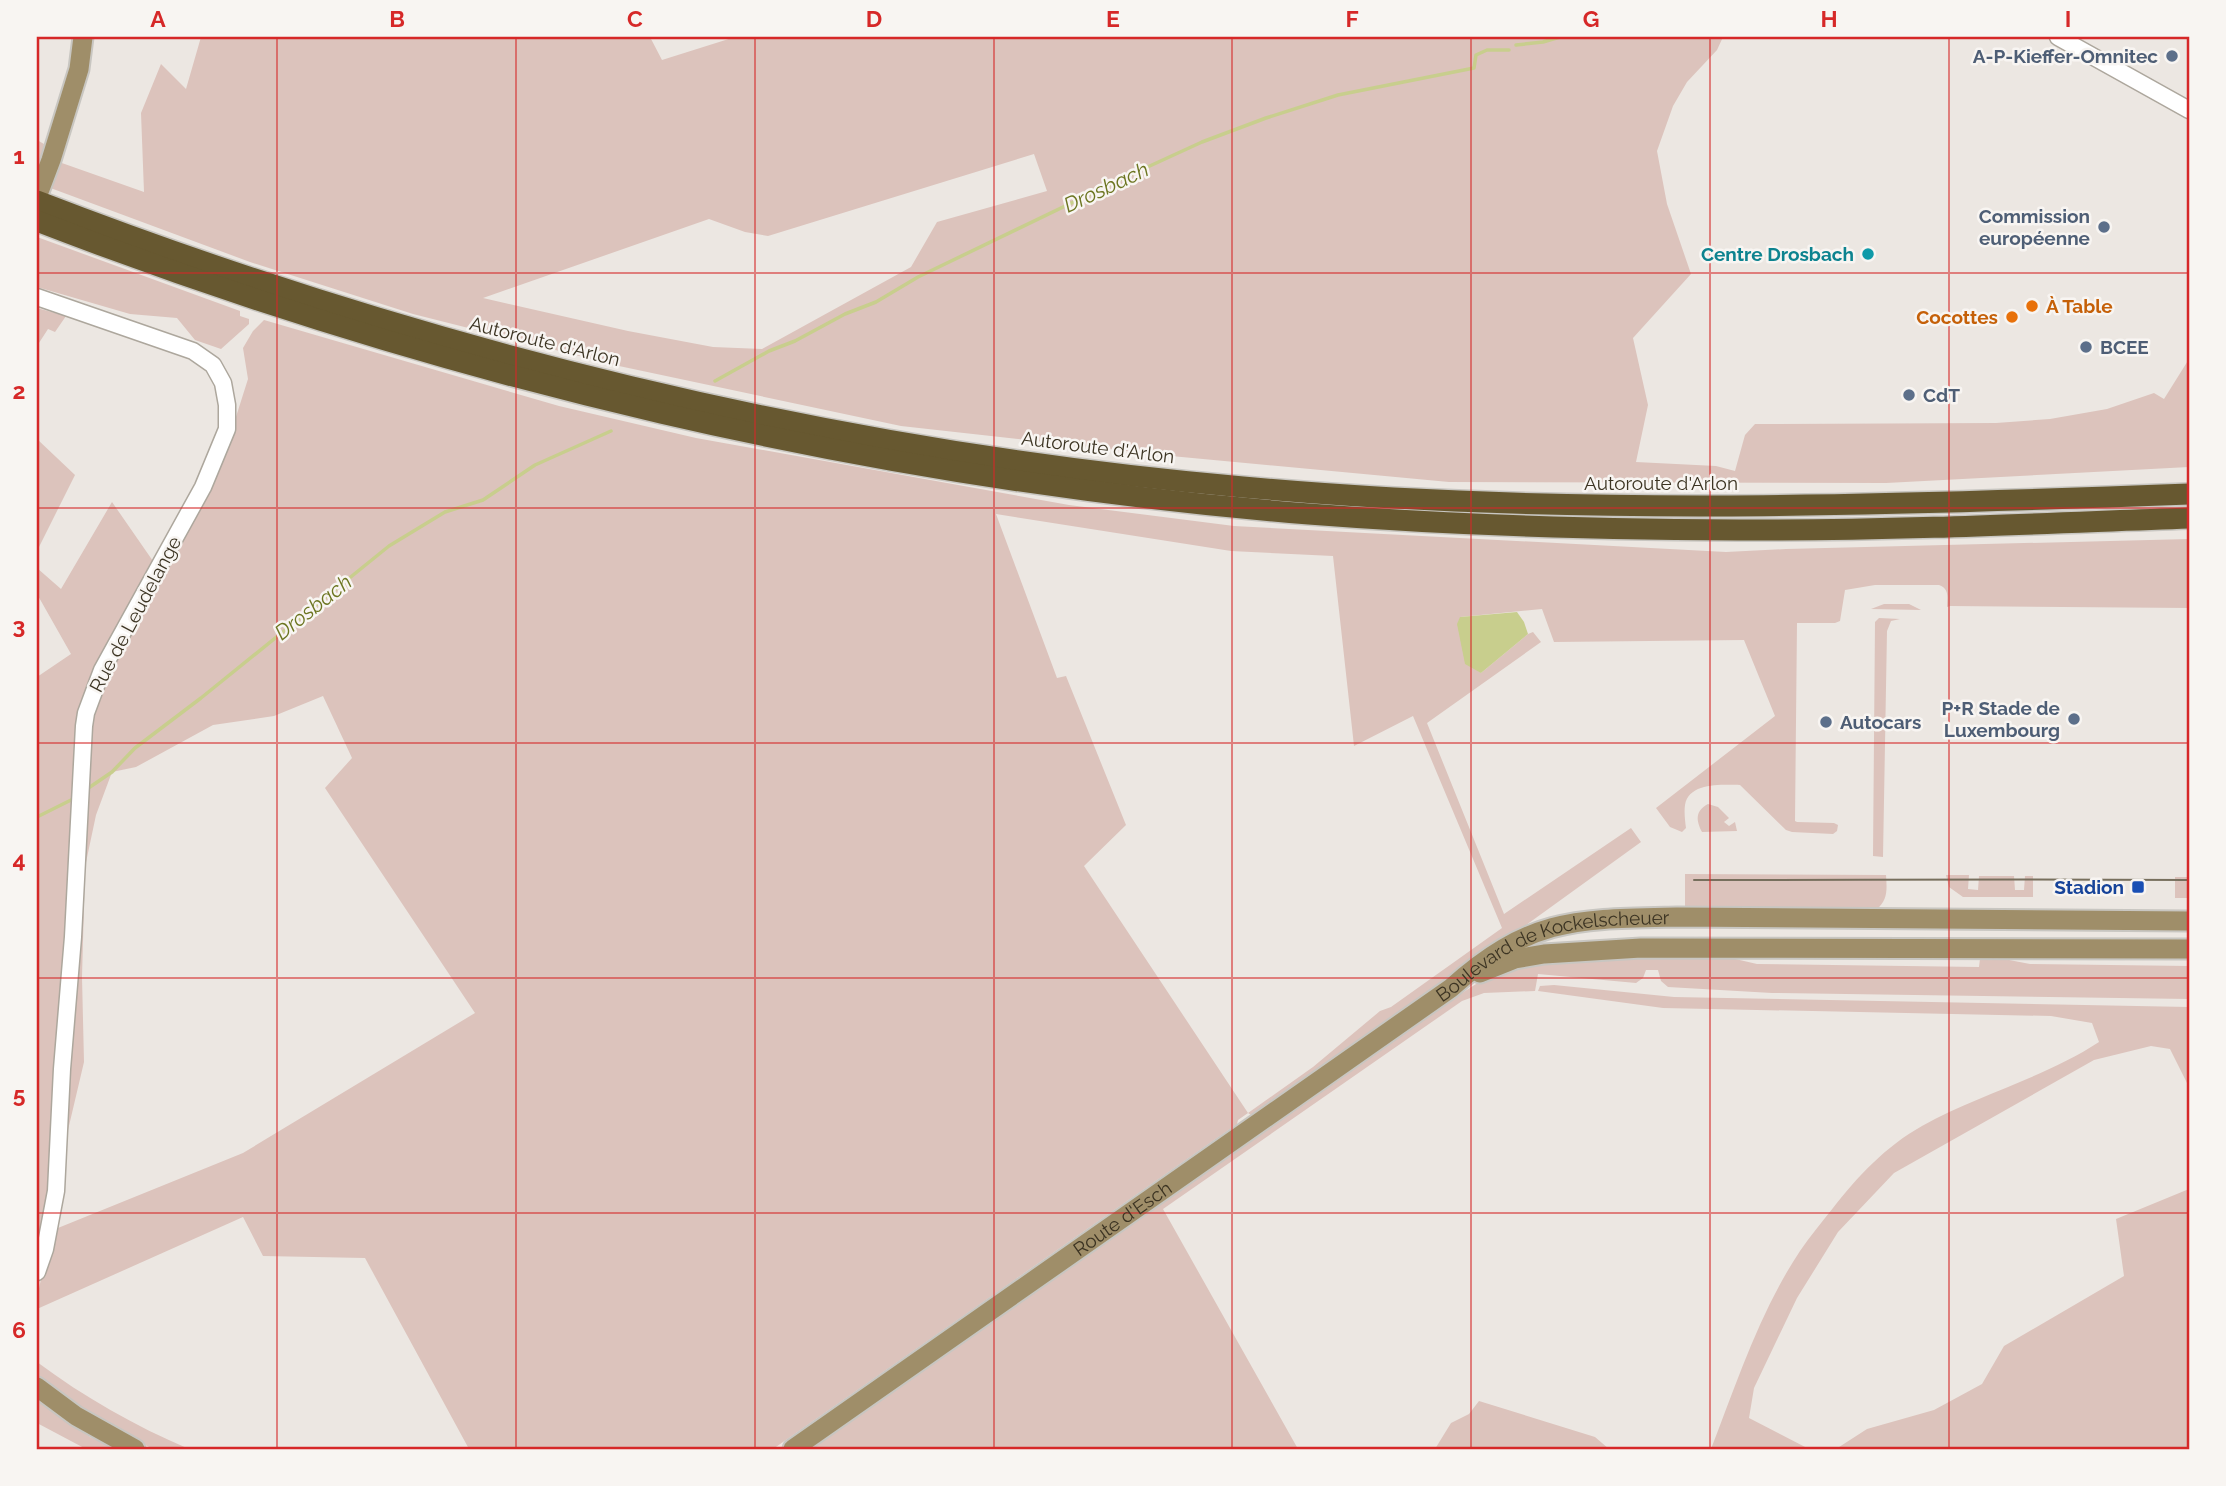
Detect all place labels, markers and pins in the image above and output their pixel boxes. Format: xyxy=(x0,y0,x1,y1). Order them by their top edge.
place label: A-P-Kieffer-Omnitec xyxy=(1973,45,2158,67)
marker: A-P-Kieffer-Omnitec xyxy=(2164,48,2180,64)
place label: Commission européenne xyxy=(1979,205,2090,249)
marker: Commission européenne xyxy=(2096,219,2112,235)
place label: Centre Drosbach xyxy=(1701,243,1854,265)
marker: Centre Drosbach xyxy=(1860,246,1876,262)
place label: À Table xyxy=(2046,295,2113,317)
marker: À Table xyxy=(2024,298,2040,314)
place label: Cocottes xyxy=(1916,306,1998,328)
marker: Cocottes xyxy=(2004,309,2020,325)
place label: BCEE xyxy=(2100,336,2149,358)
marker: BCEE xyxy=(2078,339,2094,355)
place label: CdT xyxy=(1923,384,1960,406)
marker: CdT xyxy=(1901,387,1917,403)
place label: P+R Stade de Luxembourg xyxy=(1942,697,2060,741)
place label: Autocars xyxy=(1840,711,1921,733)
marker: P+R Stade de Luxembourg xyxy=(2066,711,2082,727)
marker: Autocars xyxy=(1818,714,1834,730)
place label: Stadion xyxy=(2054,876,2124,898)
marker: Stadion xyxy=(2130,879,2146,895)

